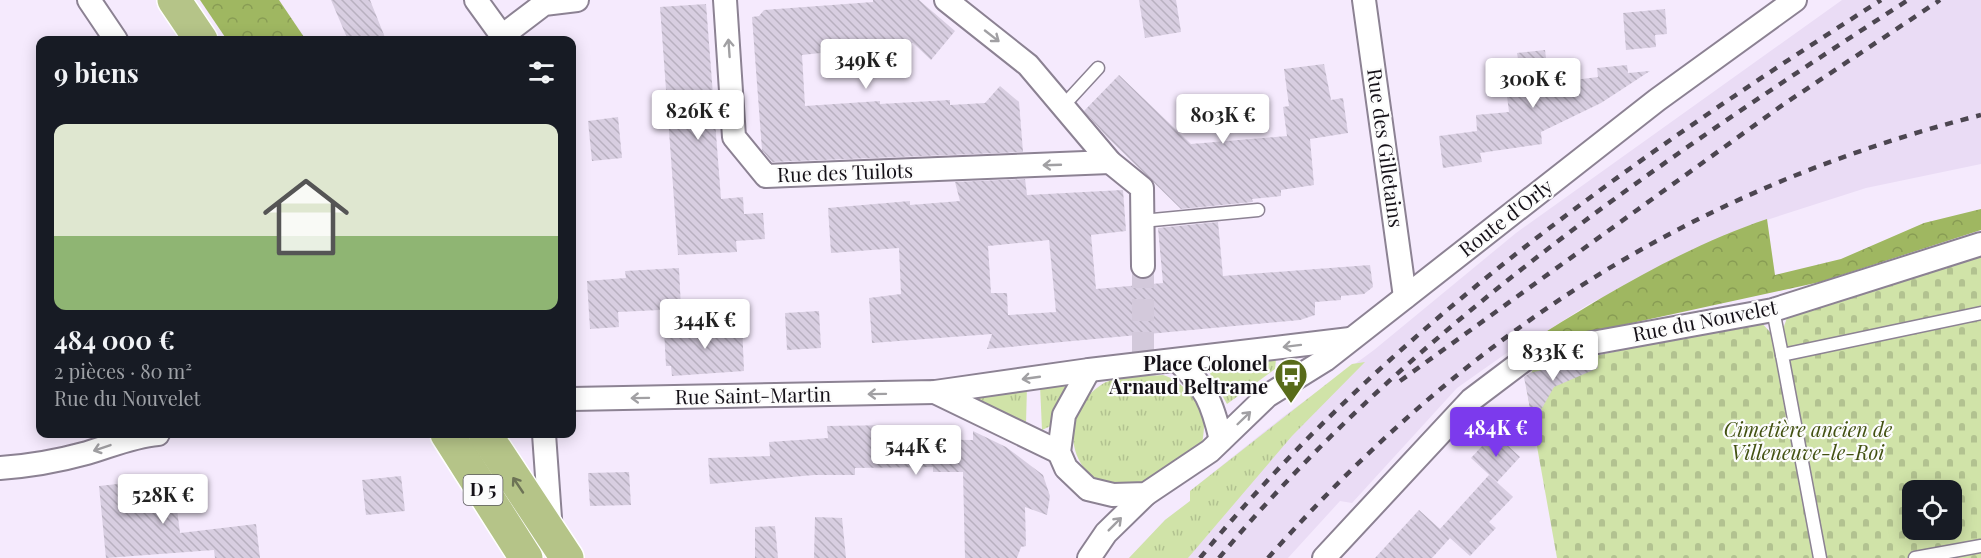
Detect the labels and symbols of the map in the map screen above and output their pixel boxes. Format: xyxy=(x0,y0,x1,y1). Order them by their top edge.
one-way arrow xyxy=(984,30,1000,43)
one-way arrow xyxy=(723,38,734,58)
pin: 349K € xyxy=(817,39,915,90)
pin: 300K € xyxy=(1484,58,1582,109)
street label: Rue des Gilletains xyxy=(1362,66,1411,229)
pin: 826K € xyxy=(649,90,747,141)
pin: 803K € xyxy=(1174,94,1272,145)
street label: Rue des Tuilots xyxy=(777,156,913,187)
one-way arrow xyxy=(1043,159,1062,170)
street label: Route d'Orly xyxy=(1453,172,1558,262)
street label: Rue du Nouvelet xyxy=(1630,292,1780,347)
pin: 344K € xyxy=(656,299,754,350)
pin: 833K € xyxy=(1504,331,1602,382)
one-way arrow xyxy=(1283,341,1303,352)
place label: Place Colonel Arnaud Beltrame xyxy=(1108,349,1268,399)
bus stop icon: Place Colonel Arnaud Beltrame xyxy=(1273,357,1309,404)
one-way arrow xyxy=(1022,372,1041,383)
street label: Rue Saint-Martin xyxy=(675,380,831,409)
one-way arrow xyxy=(867,388,887,400)
one-way arrow xyxy=(630,392,650,404)
pin: 484K € xyxy=(1447,407,1545,458)
one-way arrow xyxy=(1236,411,1251,425)
park label: Cimetière ancien de Villeneuve-le-Roi xyxy=(1724,415,1893,465)
pin: 544K € xyxy=(867,425,965,476)
one-way arrow xyxy=(93,443,112,454)
pin: 528K € xyxy=(114,474,212,525)
road number: D 5 xyxy=(464,475,502,505)
one-way arrow xyxy=(512,476,525,493)
one-way arrow xyxy=(1108,517,1122,532)

